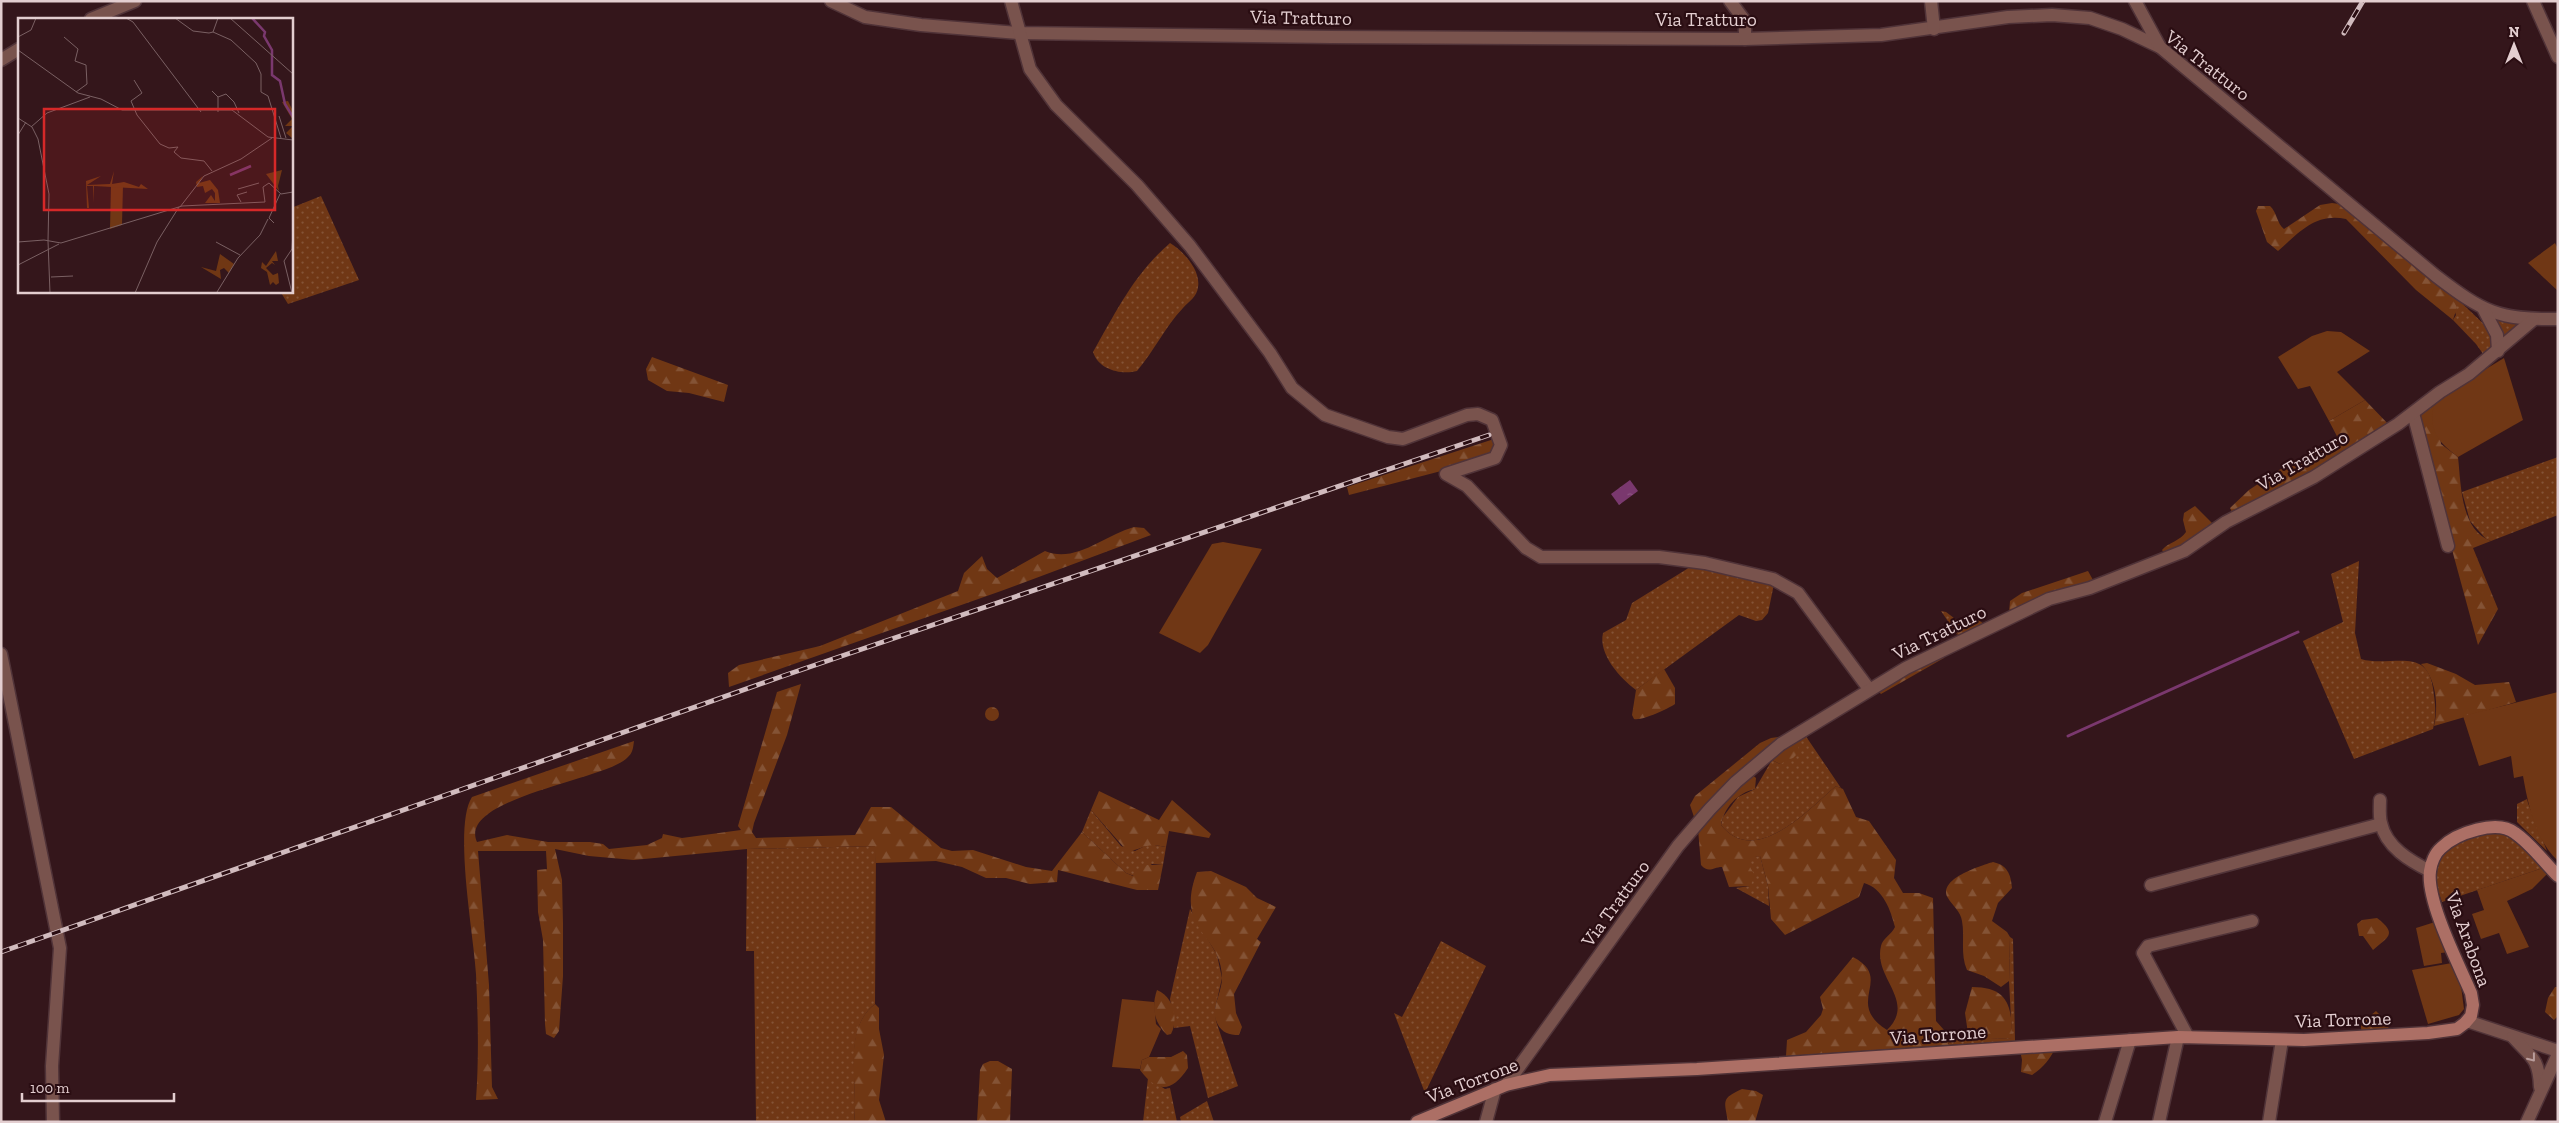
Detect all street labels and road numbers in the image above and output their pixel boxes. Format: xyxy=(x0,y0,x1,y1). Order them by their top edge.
street label: Via Tratturo xyxy=(1249,5,1352,30)
street label: Via Tratturo xyxy=(1654,8,1757,31)
street label: Via Tratturo xyxy=(2160,24,2255,106)
street label: Via Tratturo xyxy=(2252,425,2352,496)
street label: Via Tratturo xyxy=(1888,600,1990,665)
street label: Via Tratturo xyxy=(1576,855,1655,952)
street label: Via Arabona xyxy=(2440,887,2496,990)
street label: Via Torrone xyxy=(2294,1006,2392,1033)
street label: Via Torrone xyxy=(1888,1020,1987,1049)
street label: Via Torrone xyxy=(1422,1052,1521,1109)

